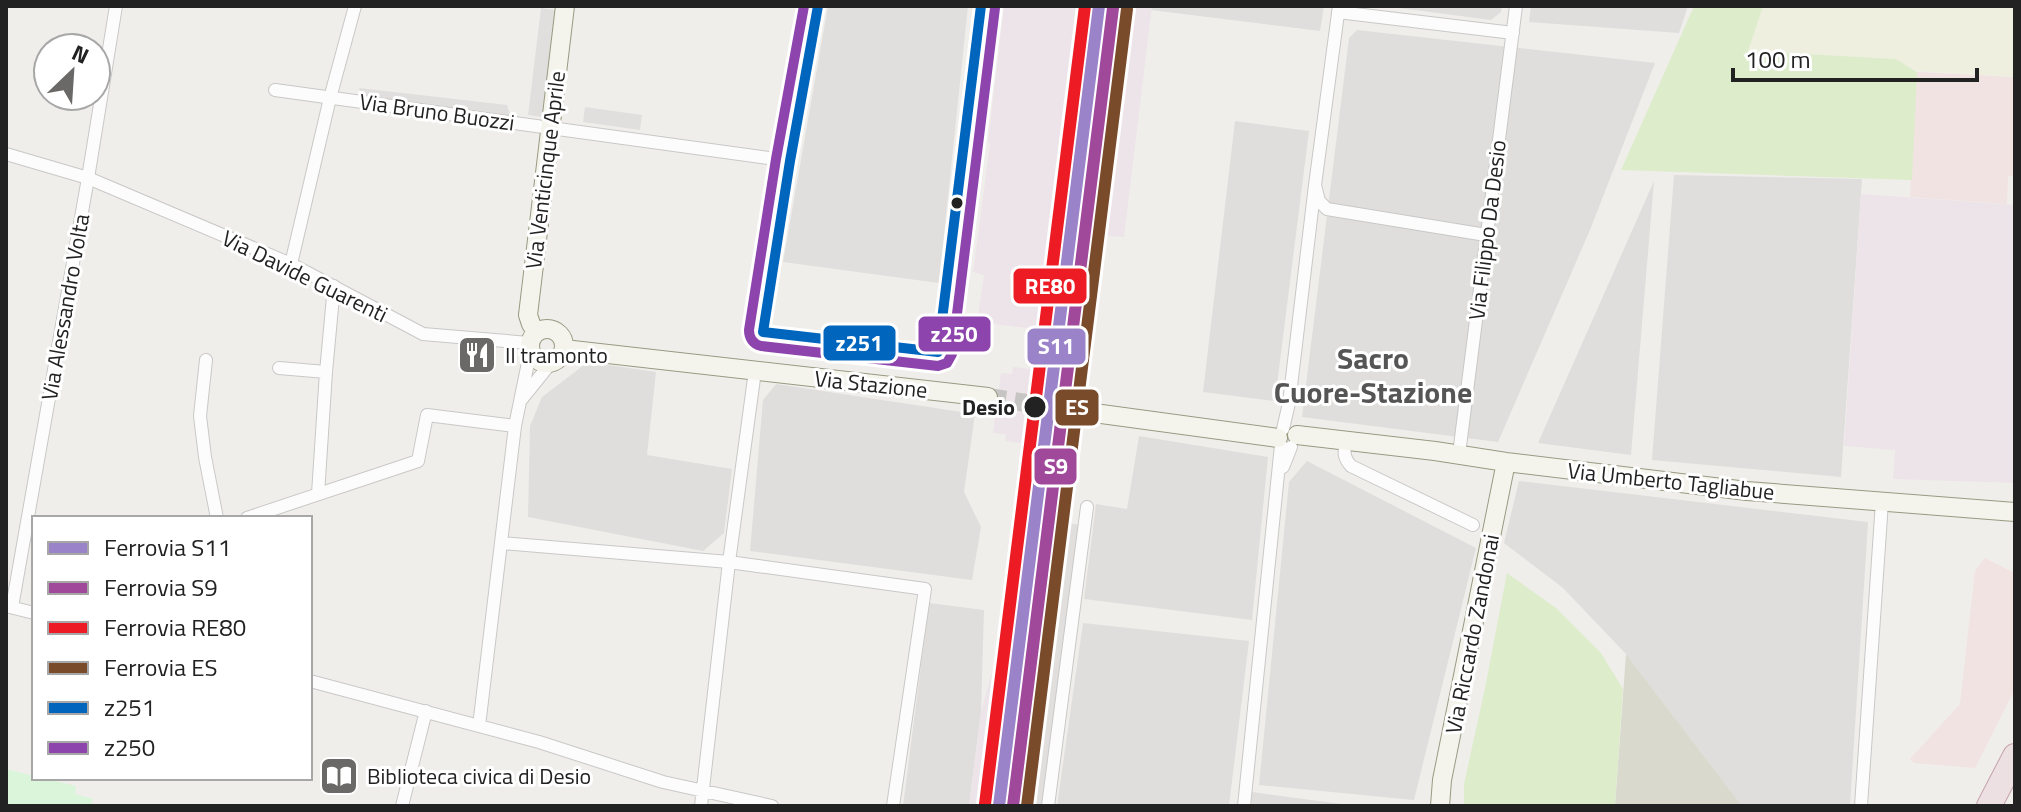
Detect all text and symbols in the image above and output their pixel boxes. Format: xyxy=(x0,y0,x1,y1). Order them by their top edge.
north arrow xyxy=(32,32,112,112)
scale bar xyxy=(1733,32,1977,82)
text: N xyxy=(66,35,95,73)
text: 100 m xyxy=(1745,41,1811,77)
street label: Via Venticinque Aprile xyxy=(516,69,574,271)
street label: Via Bruno Buozzi xyxy=(357,84,517,140)
street label: Via Filippo Da Desio xyxy=(1459,138,1515,322)
unlabelled marker xyxy=(949,195,965,211)
street label: Via Alessandro Volta xyxy=(32,211,98,403)
street label: Via Davide Guarenti xyxy=(216,221,394,331)
line badge: RE80 xyxy=(1012,267,1088,305)
text: RE80 xyxy=(1025,269,1075,303)
line badge: z250 xyxy=(917,315,992,353)
text: z250 xyxy=(931,317,977,351)
line badge: z251 xyxy=(822,324,897,362)
text: z251 xyxy=(836,326,882,360)
line badge: S11 xyxy=(1026,327,1087,366)
text: S11 xyxy=(1038,329,1074,363)
restaurant icon: Il tramonto xyxy=(456,334,498,376)
district label: Sacro Cuore-Stazione xyxy=(1274,335,1472,415)
place label: Il tramonto xyxy=(505,338,608,372)
street label: Via Stazione xyxy=(813,361,929,407)
line badge: ES xyxy=(1054,388,1100,427)
place label: Desio xyxy=(962,390,1015,424)
text: ES xyxy=(1065,390,1089,424)
marker: Desio xyxy=(1022,394,1048,420)
line badge: S9 xyxy=(1033,447,1078,486)
text: S9 xyxy=(1044,449,1068,483)
street label: Via Umberto Tagliabue xyxy=(1566,453,1776,509)
legend xyxy=(32,516,312,780)
text: Ferrovia S11 xyxy=(104,529,231,565)
street label: Via Riccardo Zandonai xyxy=(1436,531,1508,737)
text: Ferrovia S9 xyxy=(104,569,218,605)
text: Ferrovia RE80 xyxy=(104,609,246,645)
text: Ferrovia ES xyxy=(104,649,217,685)
text: z251 xyxy=(104,689,155,725)
text: z250 xyxy=(104,729,155,765)
library icon: Biblioteca civica di Desio xyxy=(318,755,360,797)
place label: Biblioteca civica di Desio xyxy=(367,759,591,793)

